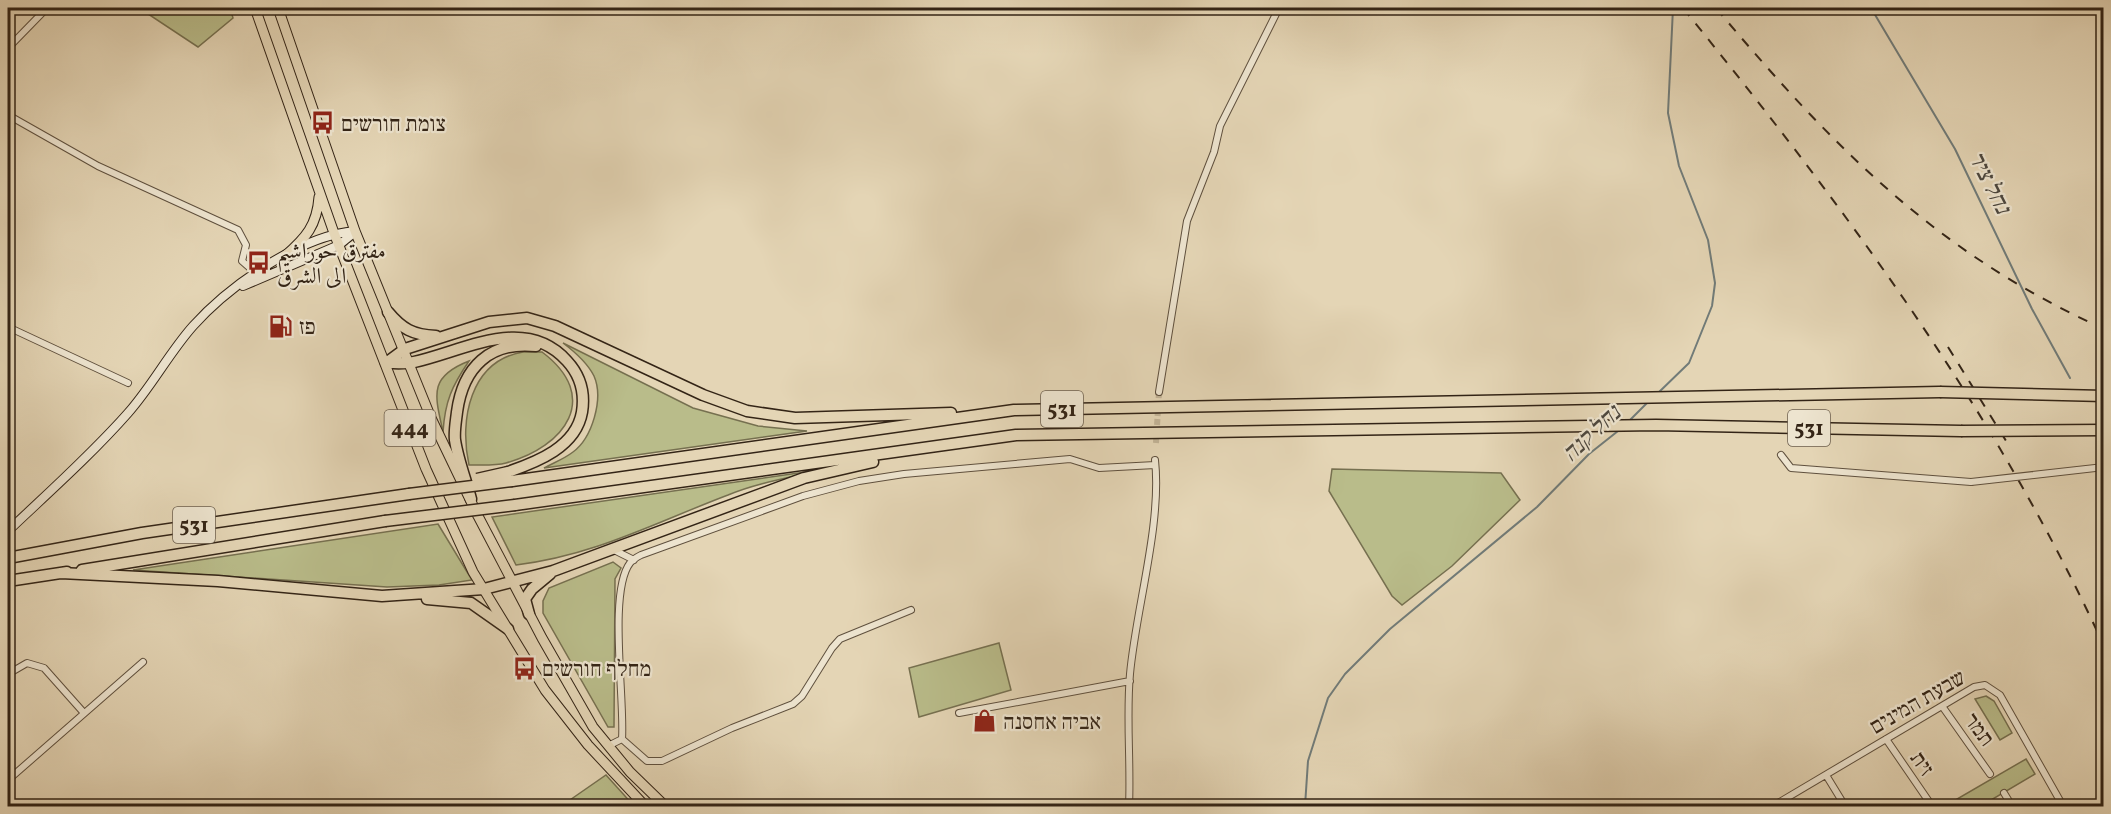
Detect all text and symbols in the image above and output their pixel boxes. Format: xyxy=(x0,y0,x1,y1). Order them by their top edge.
bus stop icon: צומת חורשים xyxy=(310,110,336,136)
place label: צומת חורשים xyxy=(341,110,446,141)
water label: נחל ציר xyxy=(1958,146,2019,222)
place label: مفترق حوراشيم الى الشرق xyxy=(277,237,386,293)
bus stop icon: مفترق حوراشيم الى الشرق xyxy=(246,250,272,276)
fuel station icon: פז xyxy=(268,313,294,339)
place label: פז xyxy=(299,313,316,344)
road number: 531 xyxy=(1041,391,1083,427)
water label: נחל קנה xyxy=(1555,397,1631,471)
road number: 444 xyxy=(384,410,436,446)
road number: 531 xyxy=(1788,410,1830,446)
road number: 531 xyxy=(173,507,215,543)
bus stop icon: מחלף חורשים xyxy=(511,655,537,681)
place label: מחלף חורשים xyxy=(542,655,651,686)
street label: שבעת המינים xyxy=(1865,663,1972,743)
street label: תמר xyxy=(1955,707,2001,754)
shop icon: אביה אחסנה xyxy=(972,708,998,734)
place label: אביה אחסנה xyxy=(1003,708,1101,739)
street label: זית xyxy=(1901,746,1940,783)

